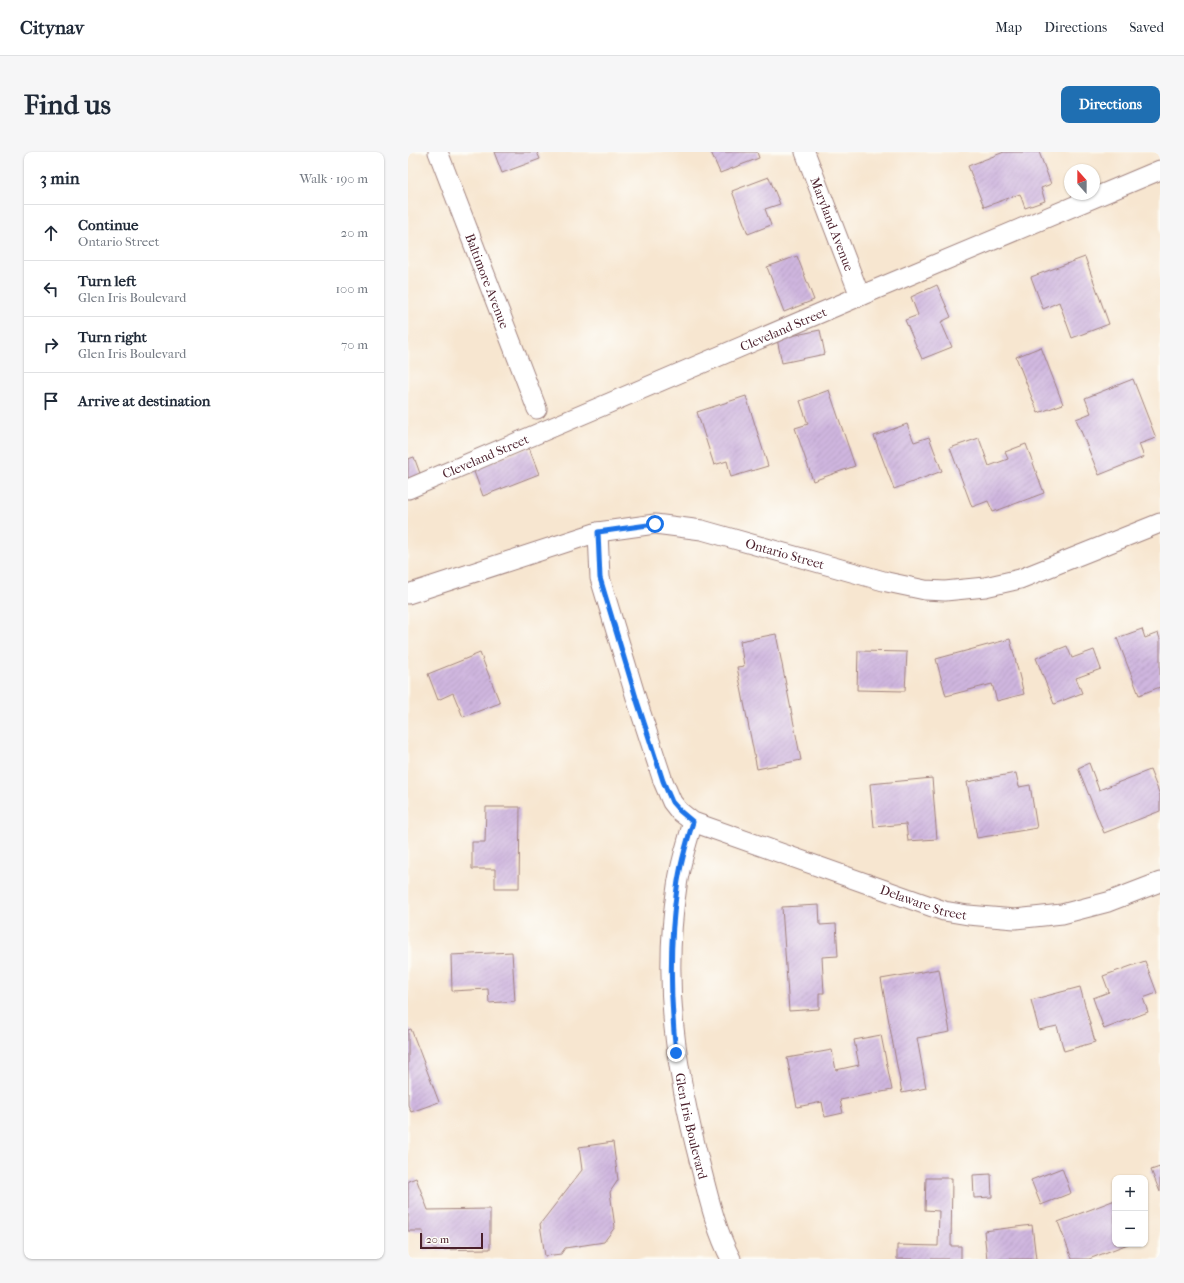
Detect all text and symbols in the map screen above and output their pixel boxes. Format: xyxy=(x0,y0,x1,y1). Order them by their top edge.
text: Citynav xyxy=(20,17,84,39)
text: Map xyxy=(995,19,1022,36)
text: Directions xyxy=(1044,19,1107,36)
text: Saved xyxy=(1129,19,1164,36)
button: Directions xyxy=(1061,86,1160,123)
text: Find us xyxy=(24,88,111,121)
north arrow xyxy=(1064,164,1100,200)
text: 3 min xyxy=(40,168,80,188)
text: Walk · 190 m xyxy=(299,171,368,186)
street label: Maryland Avenue xyxy=(808,175,857,274)
text: Continue xyxy=(78,216,138,234)
icon: ahead xyxy=(40,222,62,244)
text: 20 m xyxy=(341,225,368,240)
street label: Baltimore Avenue xyxy=(463,231,513,331)
text: Ontario Street xyxy=(78,234,159,249)
text: Turn left xyxy=(78,272,136,290)
icon: left xyxy=(40,278,62,300)
text: 100 m xyxy=(335,281,368,296)
text: Glen Iris Boulevard xyxy=(78,290,186,305)
street label: Cleveland Street xyxy=(738,304,829,354)
text: Turn right xyxy=(78,328,147,346)
icon: right xyxy=(40,334,62,356)
text: 70 m xyxy=(341,337,368,352)
text: Glen Iris Boulevard xyxy=(78,346,186,361)
icon: arrive xyxy=(40,390,62,412)
text: Arrive at destination xyxy=(78,392,210,410)
street label: Cleveland Street xyxy=(440,431,531,481)
route start xyxy=(646,515,664,533)
street label: Ontario Street xyxy=(744,535,827,572)
street label: Delaware Street xyxy=(878,882,968,922)
route end xyxy=(667,1044,685,1062)
street label: Glen Iris Boulevard xyxy=(673,1072,711,1181)
map controls xyxy=(1112,1175,1148,1247)
button: + xyxy=(1112,1175,1148,1211)
button: − xyxy=(1112,1211,1148,1247)
scale bar xyxy=(420,1231,483,1250)
text: 20 m xyxy=(426,1233,449,1246)

